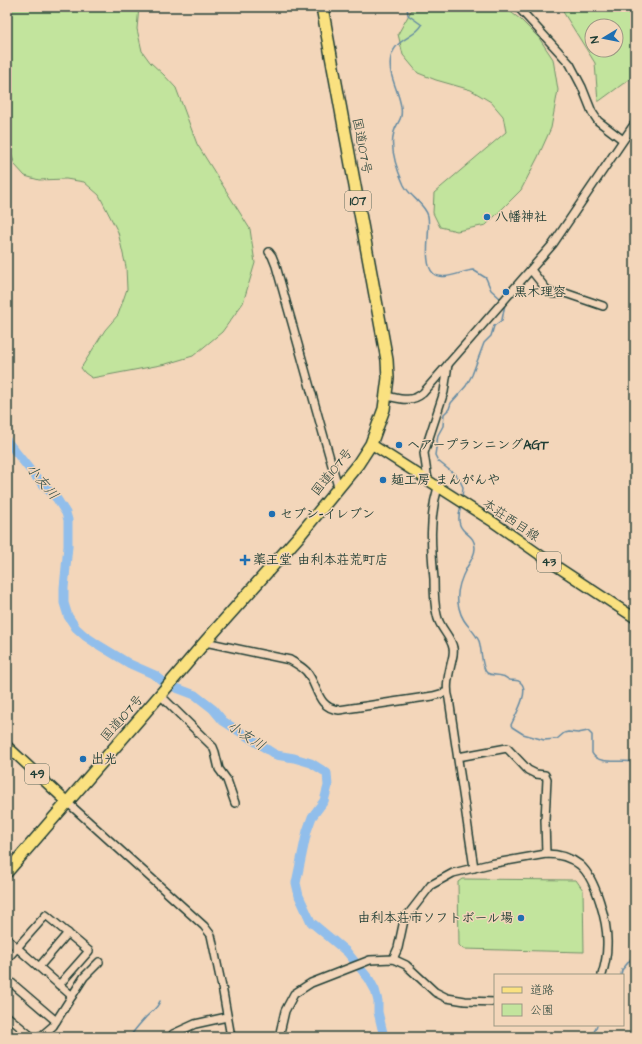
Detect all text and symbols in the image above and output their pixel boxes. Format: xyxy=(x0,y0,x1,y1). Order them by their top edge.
north arrow xyxy=(584,18,624,58)
text: N xyxy=(587,35,603,44)
street label: 国道107号 xyxy=(348,116,376,176)
road number: 107 xyxy=(345,191,371,211)
place label: 八幡神社 xyxy=(495,208,547,226)
marker: 八幡神社 xyxy=(482,212,492,222)
place label: 黒木理容 xyxy=(514,283,566,301)
marker: 黒木理容 xyxy=(501,287,511,297)
place label: ヘアープランニングAGT xyxy=(407,436,550,454)
marker: ヘアープランニングAGT xyxy=(394,440,404,450)
street label: 国道107号 xyxy=(307,444,357,500)
water label: 小友川 xyxy=(21,459,63,505)
place label: 麺工房 まんがんや xyxy=(391,471,500,489)
marker: 麺工房 まんがんや xyxy=(378,475,388,485)
street label: 本荘西目線 xyxy=(479,494,544,546)
place label: セブン-イレブン xyxy=(280,505,375,523)
marker: セブン-イレブン xyxy=(267,509,277,519)
place label: 薬王堂 由利本荘荒町店 xyxy=(253,551,388,569)
road number: 43 xyxy=(537,552,561,572)
marker: 薬王堂 由利本荘荒町店 xyxy=(240,555,250,565)
street label: 国道107号 xyxy=(97,691,147,745)
water label: 小友川 xyxy=(223,716,269,756)
place label: 出光 xyxy=(91,750,117,768)
marker: 出光 xyxy=(78,754,88,764)
road number: 49 xyxy=(25,764,49,784)
place label: 由利本荘市ソフトボール場 xyxy=(358,909,513,927)
marker: 由利本荘市ソフトボール場 xyxy=(516,913,526,923)
legend xyxy=(494,974,624,1026)
text: 道路 xyxy=(530,982,554,999)
text: 公園 xyxy=(530,1002,554,1019)

